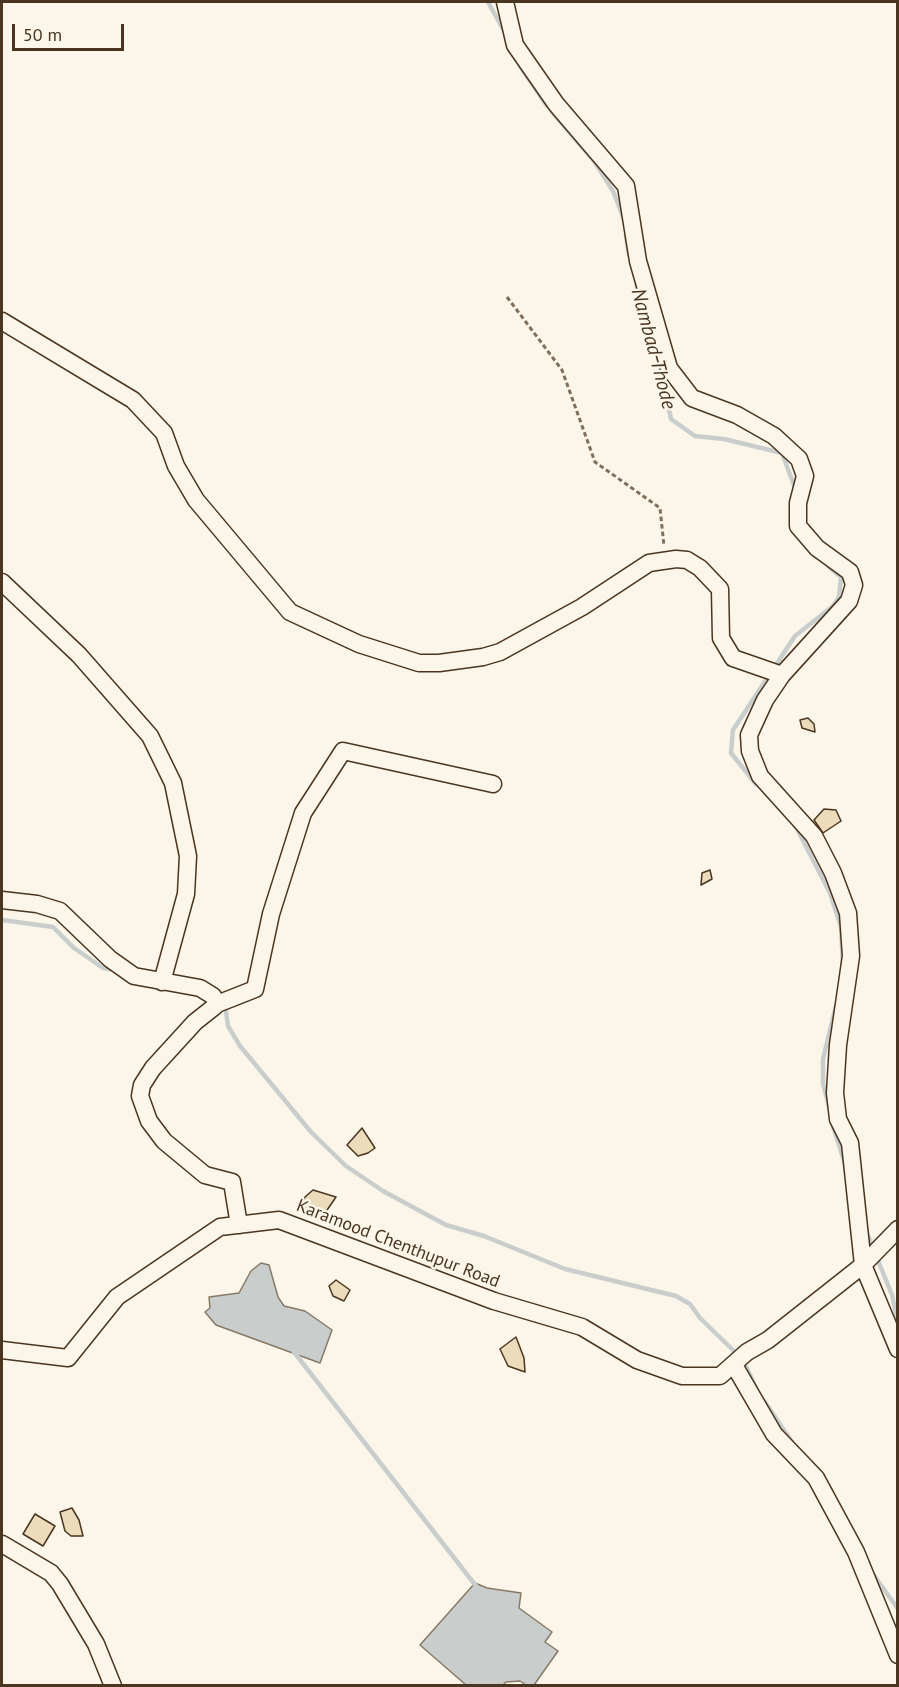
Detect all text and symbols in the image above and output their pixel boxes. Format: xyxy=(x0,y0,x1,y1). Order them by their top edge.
scale bar xyxy=(15,12,128,50)
text: 50 m xyxy=(23,23,62,46)
water label: Nambad Thode xyxy=(625,286,681,412)
street label: Karamood Chenthupur Road xyxy=(293,1195,503,1293)

